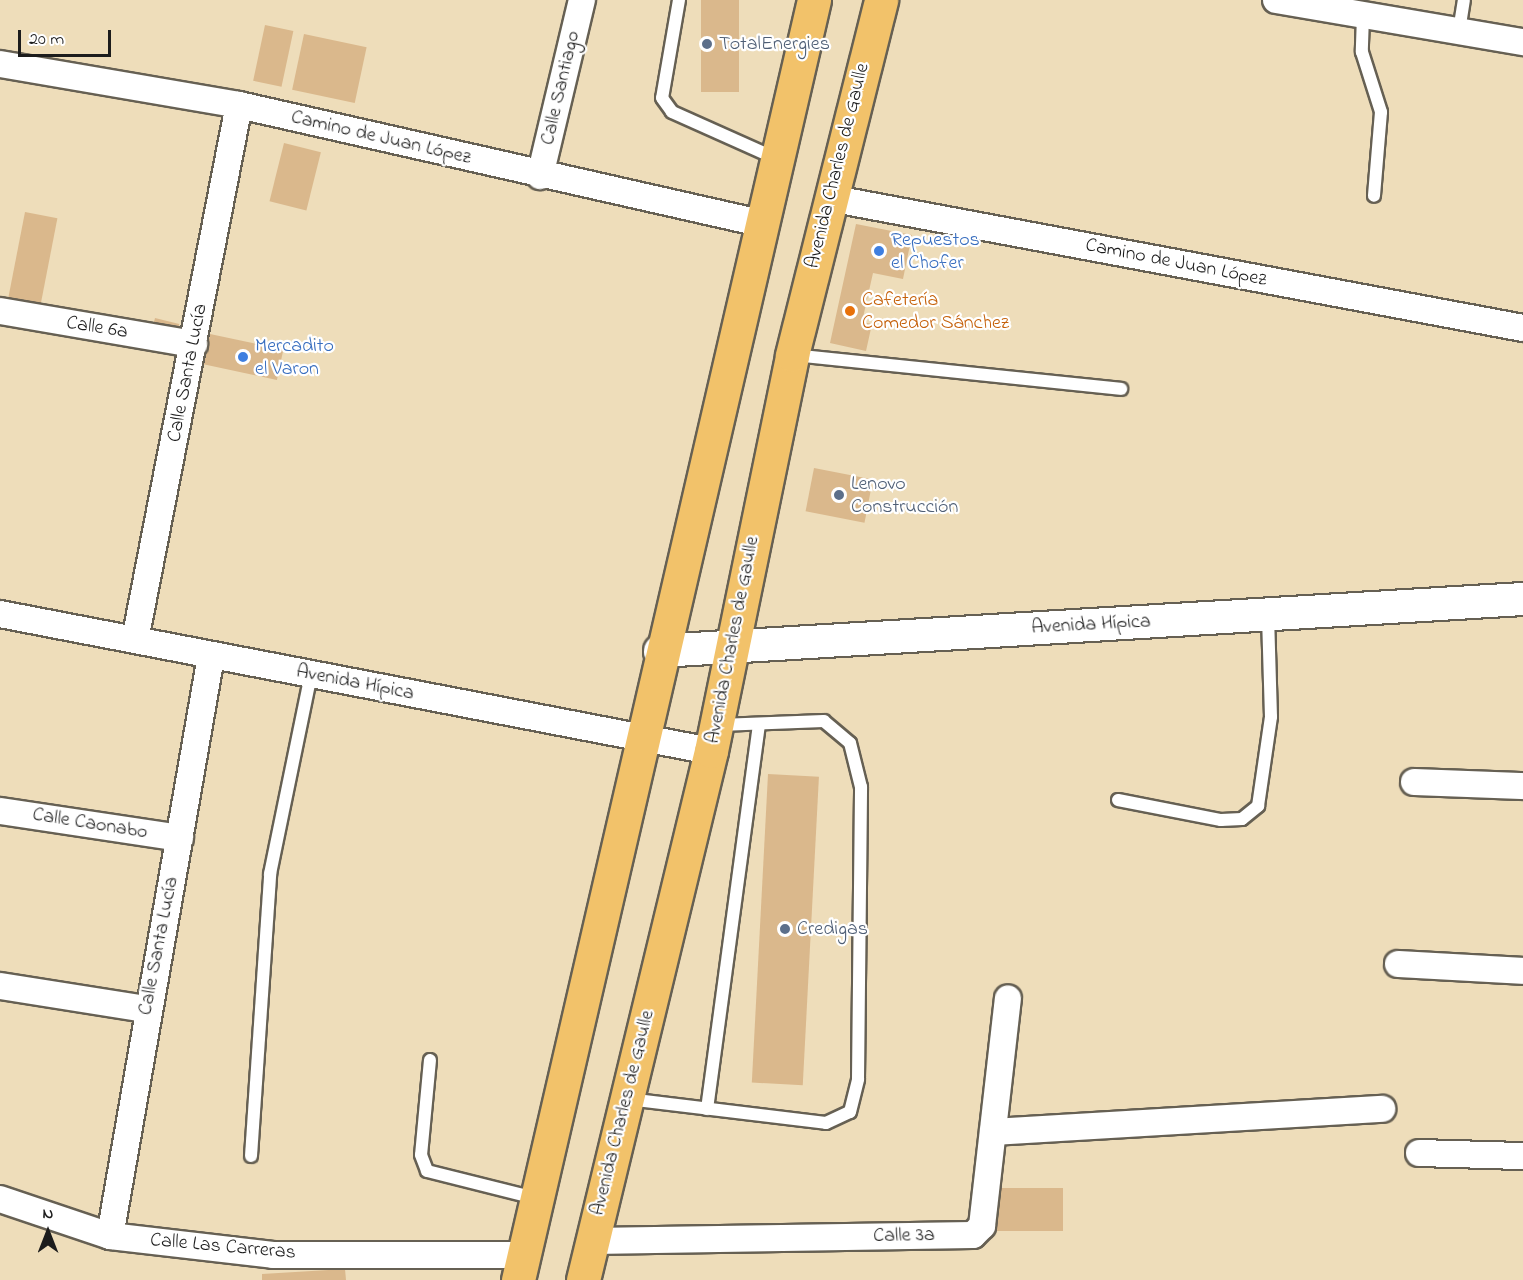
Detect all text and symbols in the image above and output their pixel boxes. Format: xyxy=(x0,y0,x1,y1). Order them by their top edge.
scale bar xyxy=(21,18,114,56)
text: 20 m xyxy=(29,27,64,53)
street label: Calle Santiago xyxy=(536,29,586,147)
place label: TotalEnergies xyxy=(719,32,830,56)
marker: TotalEnergies xyxy=(700,37,714,51)
street label: Avenida Charles de Gaulle xyxy=(801,61,875,271)
street label: Camino de Juan López xyxy=(289,106,473,170)
place label: Repuestos el Chofer xyxy=(891,228,980,275)
street label: Camino de Juan López xyxy=(1083,234,1269,292)
marker: Repuestos el Chofer xyxy=(872,244,886,258)
place label: Cafetería Comedor Sánchez xyxy=(862,288,1009,335)
street label: Calle Santa Lucía xyxy=(163,302,213,444)
marker: Cafetería Comedor Sánchez xyxy=(843,304,857,318)
street label: Calle 6a xyxy=(64,311,130,345)
place label: Mercadito el Varon xyxy=(255,334,334,381)
marker: Mercadito el Varon xyxy=(236,350,250,364)
place label: Lenovo Construcción xyxy=(851,472,958,519)
marker: Lenovo Construcción xyxy=(832,488,846,502)
street label: Avenida Charles de Gaulle xyxy=(701,534,765,746)
street label: Avenida Hípica xyxy=(1031,610,1151,640)
street label: Avenida Hípica xyxy=(294,660,416,706)
street label: Calle Caonabo xyxy=(31,803,149,845)
street label: Calle Santa Lucía xyxy=(134,875,184,1017)
place label: Credigas xyxy=(797,917,868,941)
marker: Credigas xyxy=(778,922,792,936)
street label: Avenida Charles de Gaulle xyxy=(586,1008,660,1218)
north arrow xyxy=(18,1202,78,1262)
text: N xyxy=(43,1202,53,1226)
street label: Calle 3a xyxy=(873,1223,935,1249)
street label: Calle Las Carreras xyxy=(149,1229,297,1265)

